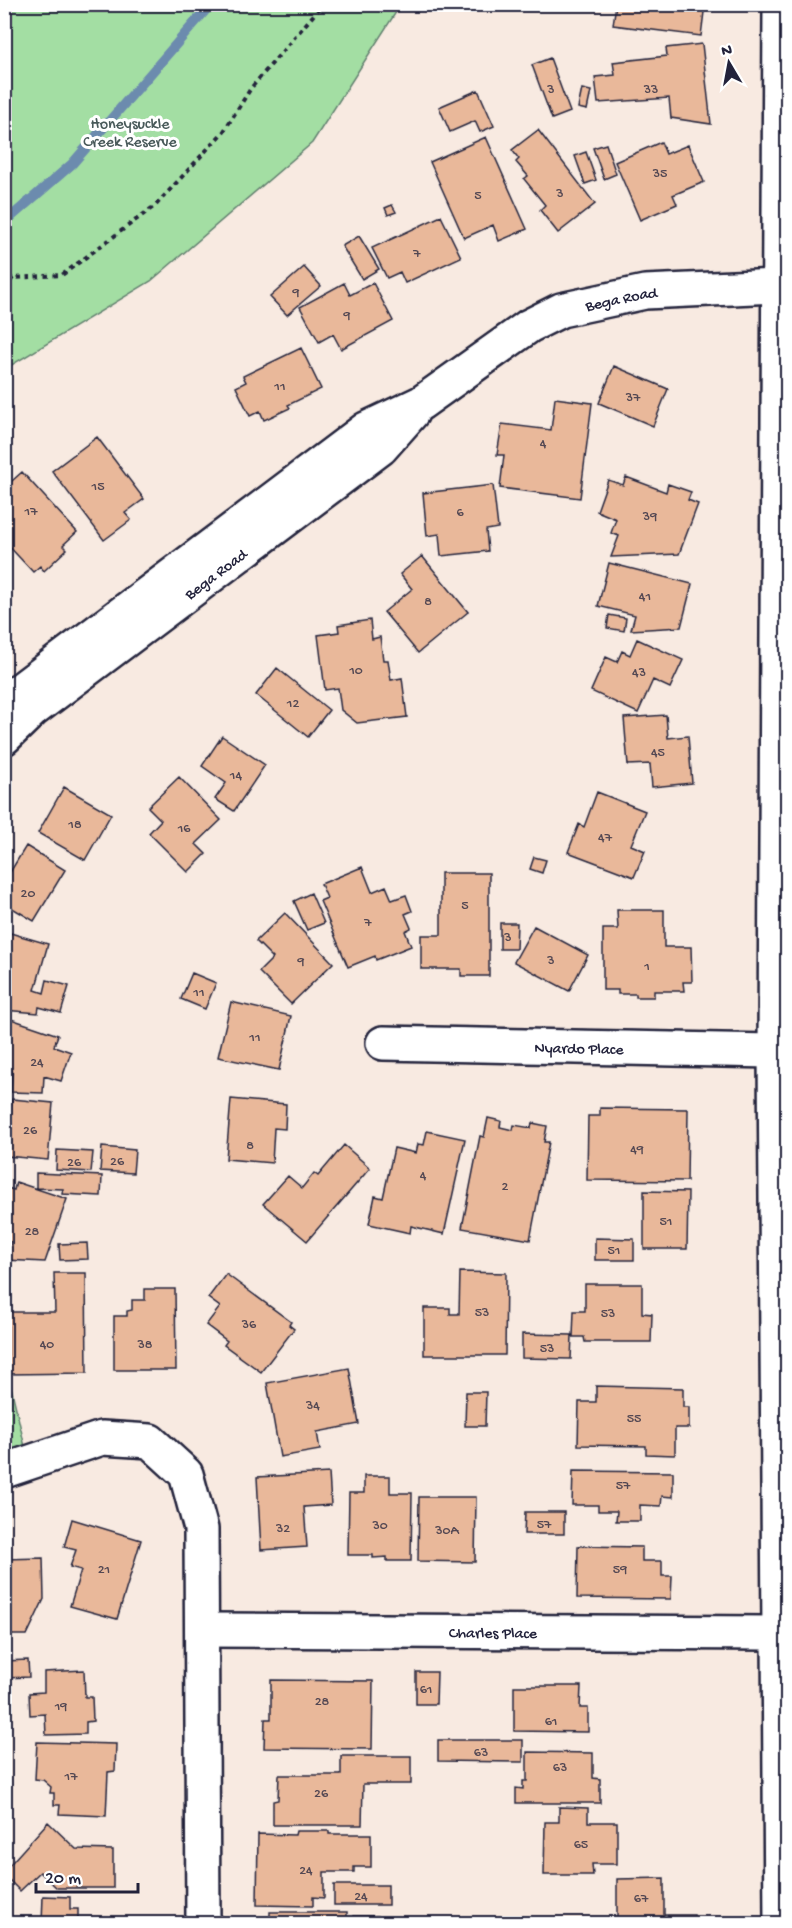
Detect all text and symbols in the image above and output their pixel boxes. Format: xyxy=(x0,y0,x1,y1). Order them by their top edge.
north arrow xyxy=(699,33,759,93)
text: N xyxy=(720,41,734,62)
house number: 3 xyxy=(546,82,555,99)
house number: 33 xyxy=(643,82,658,99)
park label: Honeysuckle Creek Reserve xyxy=(83,116,178,153)
house number: 35 xyxy=(652,166,667,183)
house number: 3 xyxy=(555,186,564,203)
house number: 5 xyxy=(474,188,482,205)
house number: 7 xyxy=(412,246,421,263)
house number: 9 xyxy=(291,285,300,302)
street label: Bega Road xyxy=(583,285,659,318)
house number: 9 xyxy=(342,308,351,325)
house number: 11 xyxy=(273,379,286,396)
house number: 37 xyxy=(625,390,641,407)
house number: 4 xyxy=(540,436,547,453)
house number: 15 xyxy=(90,479,105,496)
house number: 17 xyxy=(24,504,38,521)
house number: 6 xyxy=(456,505,464,522)
house number: 39 xyxy=(642,509,657,526)
street label: Bega Road xyxy=(181,545,253,606)
house number: 41 xyxy=(639,589,651,606)
house number: 8 xyxy=(424,594,432,611)
house number: 10 xyxy=(348,663,363,680)
house number: 43 xyxy=(632,665,646,682)
house number: 12 xyxy=(286,696,299,713)
house number: 45 xyxy=(651,745,665,762)
house number: 14 xyxy=(229,768,243,785)
house number: 18 xyxy=(67,817,82,834)
house number: 16 xyxy=(177,821,191,838)
house number: 47 xyxy=(598,830,613,847)
house number: 20 xyxy=(21,886,35,903)
house number: 5 xyxy=(461,898,469,915)
house number: 7 xyxy=(363,915,372,932)
house number: 3 xyxy=(503,930,512,947)
house number: 3 xyxy=(546,953,555,970)
house number: 9 xyxy=(296,954,305,971)
house number: 1 xyxy=(643,959,650,976)
house number: 11 xyxy=(192,985,205,1002)
house number: 11 xyxy=(248,1030,261,1047)
street label: Nyardo Place xyxy=(534,1040,624,1061)
house number: 24 xyxy=(30,1055,44,1072)
house number: 26 xyxy=(23,1123,38,1140)
house number: 8 xyxy=(246,1138,254,1155)
house number: 49 xyxy=(630,1142,644,1159)
house number: 26 xyxy=(110,1154,125,1171)
house number: 26 xyxy=(67,1155,82,1172)
house number: 4 xyxy=(420,1168,427,1185)
house number: 2 xyxy=(502,1179,509,1196)
house number: 51 xyxy=(659,1214,673,1231)
house number: 28 xyxy=(25,1224,40,1241)
house number: 51 xyxy=(607,1243,621,1260)
house number: 53 xyxy=(475,1305,489,1322)
house number: 53 xyxy=(601,1306,615,1323)
house number: 36 xyxy=(241,1317,257,1334)
house number: 40 xyxy=(40,1337,54,1354)
house number: 38 xyxy=(137,1337,153,1354)
house number: 53 xyxy=(540,1341,554,1358)
house number: 34 xyxy=(305,1398,320,1415)
house number: 55 xyxy=(627,1411,641,1428)
house number: 57 xyxy=(616,1478,631,1495)
house number: 57 xyxy=(537,1517,552,1534)
house number: 30 xyxy=(371,1518,388,1535)
house number: 32 xyxy=(275,1521,290,1538)
house number: 30A xyxy=(434,1523,459,1540)
house number: 21 xyxy=(98,1562,110,1579)
house number: 59 xyxy=(613,1562,627,1579)
street label: Charles Place xyxy=(449,1625,538,1645)
house number: 61 xyxy=(420,1682,432,1699)
house number: 28 xyxy=(315,1694,330,1711)
house number: 19 xyxy=(54,1699,67,1716)
house number: 61 xyxy=(545,1714,557,1731)
house number: 63 xyxy=(474,1745,488,1762)
house number: 63 xyxy=(553,1760,567,1777)
house number: 17 xyxy=(64,1769,78,1786)
house number: 26 xyxy=(314,1786,329,1803)
house number: 65 xyxy=(574,1837,588,1854)
scale bar xyxy=(36,1856,138,1894)
house number: 24 xyxy=(299,1863,313,1880)
text: 20 m xyxy=(45,1869,81,1890)
house number: 24 xyxy=(354,1889,368,1906)
house number: 67 xyxy=(634,1891,649,1908)

